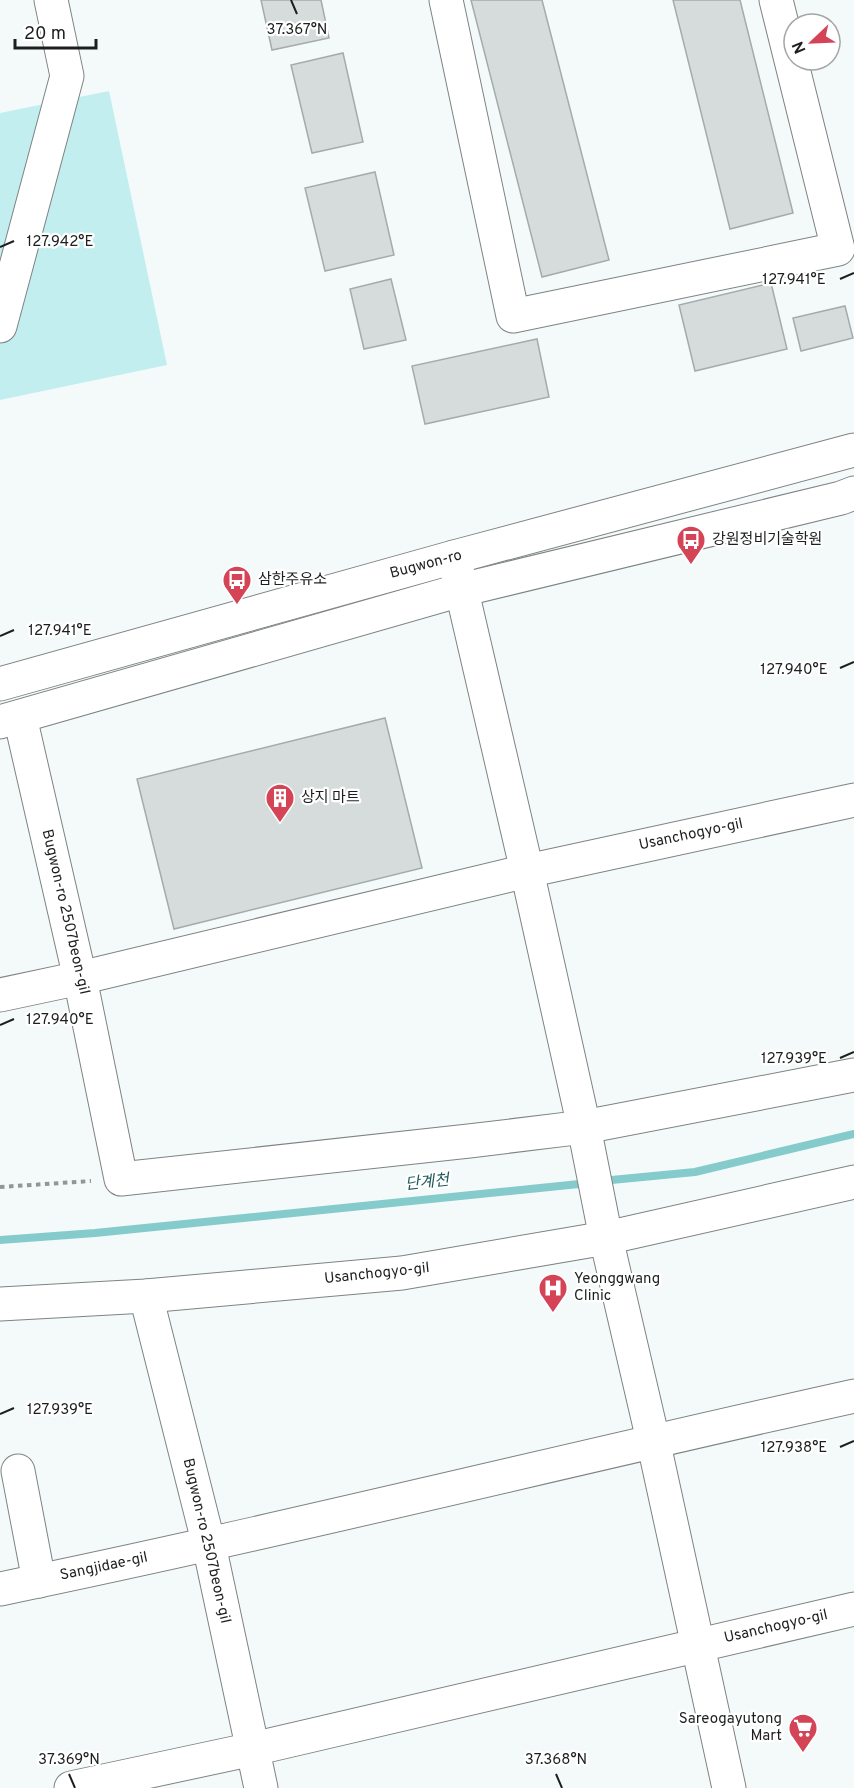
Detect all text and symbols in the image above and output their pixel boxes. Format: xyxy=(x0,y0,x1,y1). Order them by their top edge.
scale bar xyxy=(15,12,96,50)
north arrow xyxy=(782,12,842,72)
text: 37.367°N xyxy=(267,21,327,40)
text: 20 m xyxy=(24,23,66,46)
text: N xyxy=(789,38,811,56)
text: 127.942°E xyxy=(27,233,93,252)
text: 127.941°E xyxy=(762,271,826,290)
bus stop icon: 강원정비기술학원 xyxy=(675,524,707,566)
place label: 강원정비기술학원 xyxy=(712,530,822,550)
street label: Bugwon-ro xyxy=(388,546,464,584)
bus stop icon: 삼한주유소 xyxy=(221,564,253,606)
place label: 삼한주유소 xyxy=(258,571,327,590)
text: 127.941°E xyxy=(28,622,92,641)
text: 127.940°E xyxy=(760,661,828,680)
building icon: 상지 마트 xyxy=(264,782,296,824)
place label: 상지 마트 xyxy=(301,789,360,808)
street label: Usanchogyo-gil xyxy=(637,815,745,855)
street label: Bugwon-ro 2507beon-gil xyxy=(37,828,93,996)
text: 127.940°E xyxy=(26,1011,94,1030)
text: 127.939°E xyxy=(761,1050,827,1069)
water label: 단계천 xyxy=(404,1171,452,1195)
street label: Usanchogyo-gil xyxy=(323,1259,431,1289)
place label: Yeonggwang Clinic xyxy=(574,1270,660,1306)
hospital icon: Yeonggwang Clinic xyxy=(537,1272,569,1314)
text: 127.939°E xyxy=(27,1401,93,1420)
text: 127.938°E xyxy=(761,1439,827,1458)
street label: Bugwon-ro 2507beon-gil xyxy=(178,1457,234,1625)
street label: Sangjidae-gil xyxy=(58,1548,150,1586)
street label: Usanchogyo-gil xyxy=(722,1606,830,1648)
place label: Sareogayutong Mart xyxy=(679,1710,782,1746)
supermarket icon: Sareogayutong Mart xyxy=(787,1712,819,1754)
text: 37.369°N xyxy=(38,1751,100,1770)
text: 37.368°N xyxy=(525,1751,587,1770)

